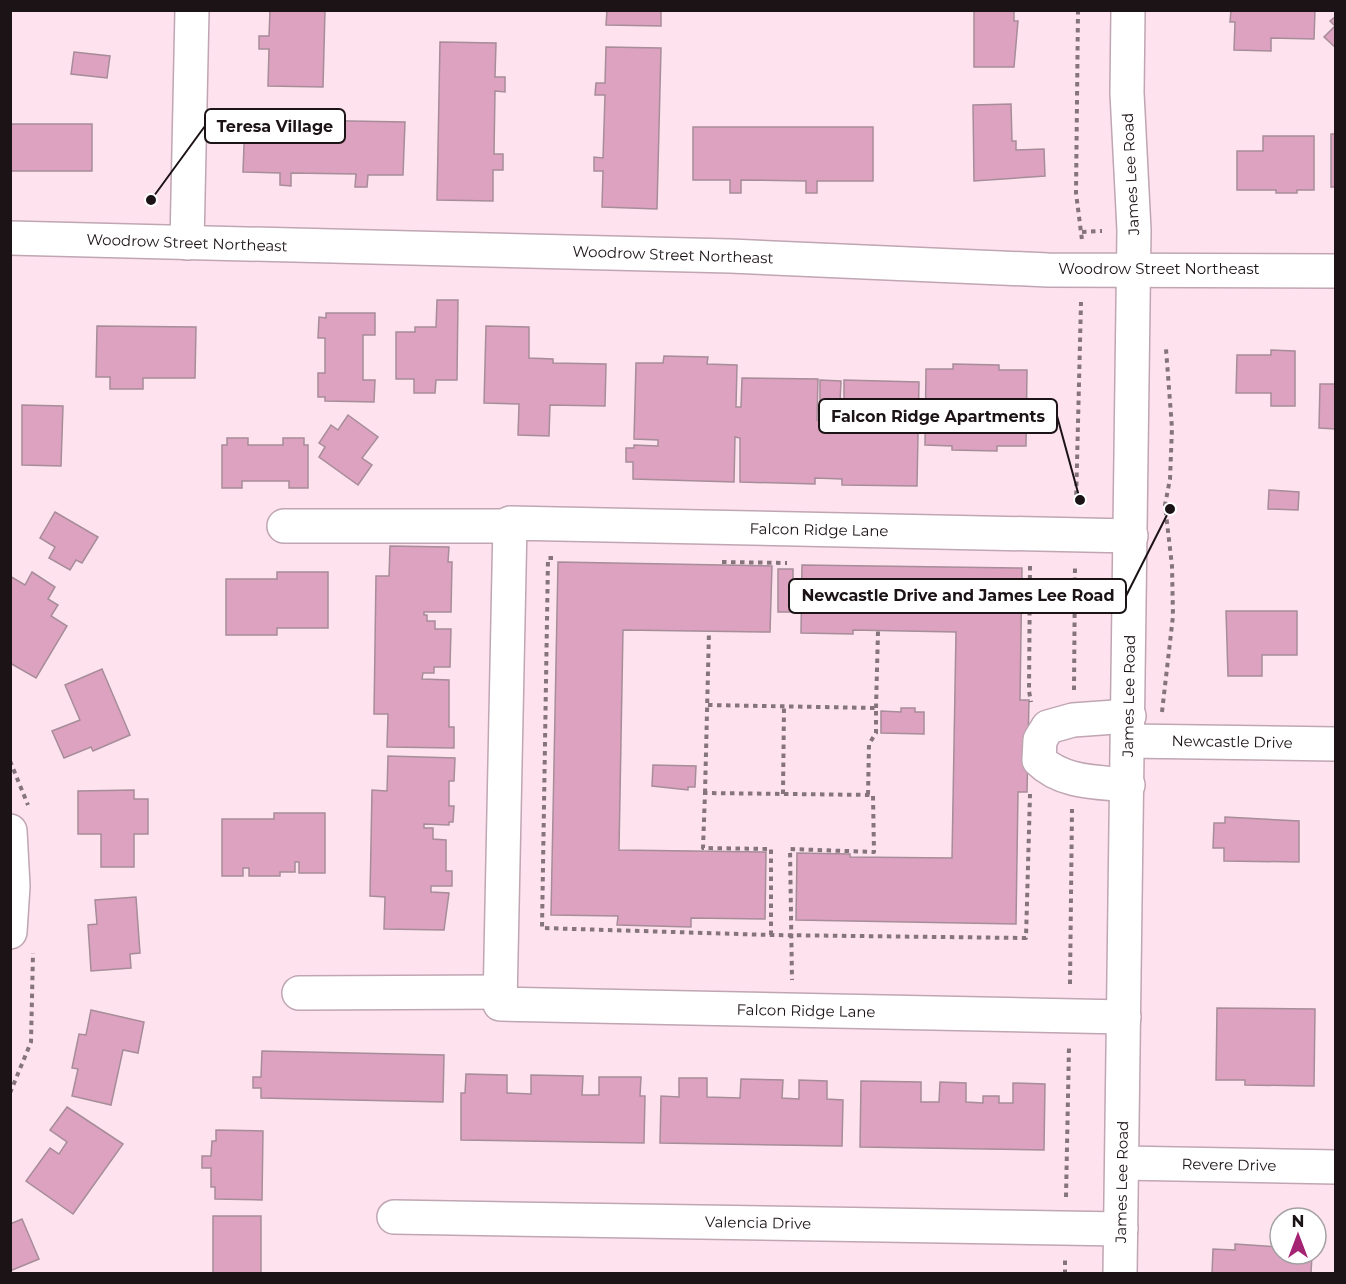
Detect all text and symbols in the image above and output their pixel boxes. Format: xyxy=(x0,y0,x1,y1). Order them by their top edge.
callout: Teresa Village xyxy=(205,109,345,143)
street label: James Lee Road xyxy=(1118,112,1143,237)
text: Teresa Village xyxy=(217,117,333,136)
street label: Woodrow Street Northeast xyxy=(86,229,288,256)
street label: Woodrow Street Northeast xyxy=(572,241,774,268)
street label: Woodrow Street Northeast xyxy=(1058,259,1260,278)
callout: Falcon Ridge Apartments xyxy=(819,399,1057,433)
text: Falcon Ridge Apartments xyxy=(831,407,1046,426)
street label: Falcon Ridge Lane xyxy=(749,519,889,540)
callout: Newcastle Drive and James Lee Road xyxy=(789,579,1126,613)
text: Newcastle Drive and James Lee Road xyxy=(801,586,1115,605)
street label: James Lee Road xyxy=(1118,635,1139,758)
street label: Newcastle Drive xyxy=(1171,731,1293,752)
street label: Falcon Ridge Lane xyxy=(736,1000,876,1021)
street label: James Lee Road xyxy=(1111,1121,1132,1244)
street label: Revere Drive xyxy=(1181,1154,1277,1175)
north arrow xyxy=(1268,1206,1328,1266)
street label: Valencia Drive xyxy=(705,1212,811,1233)
text: N xyxy=(1292,1212,1304,1231)

